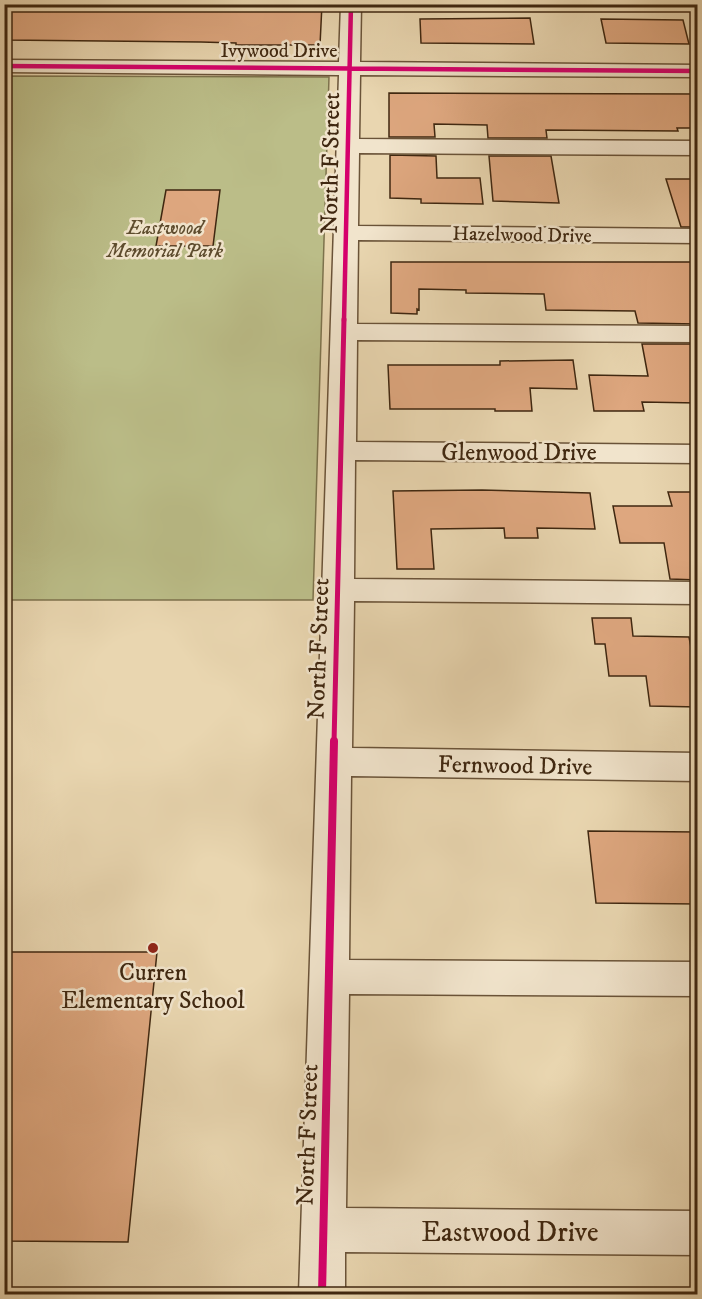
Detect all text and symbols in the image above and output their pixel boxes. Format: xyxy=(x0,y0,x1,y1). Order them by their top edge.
street label: Ivywood Drive xyxy=(220,39,338,64)
street label: North F Street xyxy=(315,92,347,234)
park label: Eastwood Memorial Park xyxy=(105,216,224,264)
street label: Hazelwood Drive xyxy=(452,222,592,249)
street label: Glenwood Drive xyxy=(441,438,597,468)
street label: North F Street xyxy=(302,577,336,720)
street label: Fernwood Drive xyxy=(437,750,593,782)
marker: Curren Elementary School xyxy=(146,941,160,955)
place label: Curren Elementary School xyxy=(61,958,246,1016)
street label: North F Street xyxy=(291,1063,325,1206)
street label: Eastwood Drive xyxy=(421,1215,599,1250)

